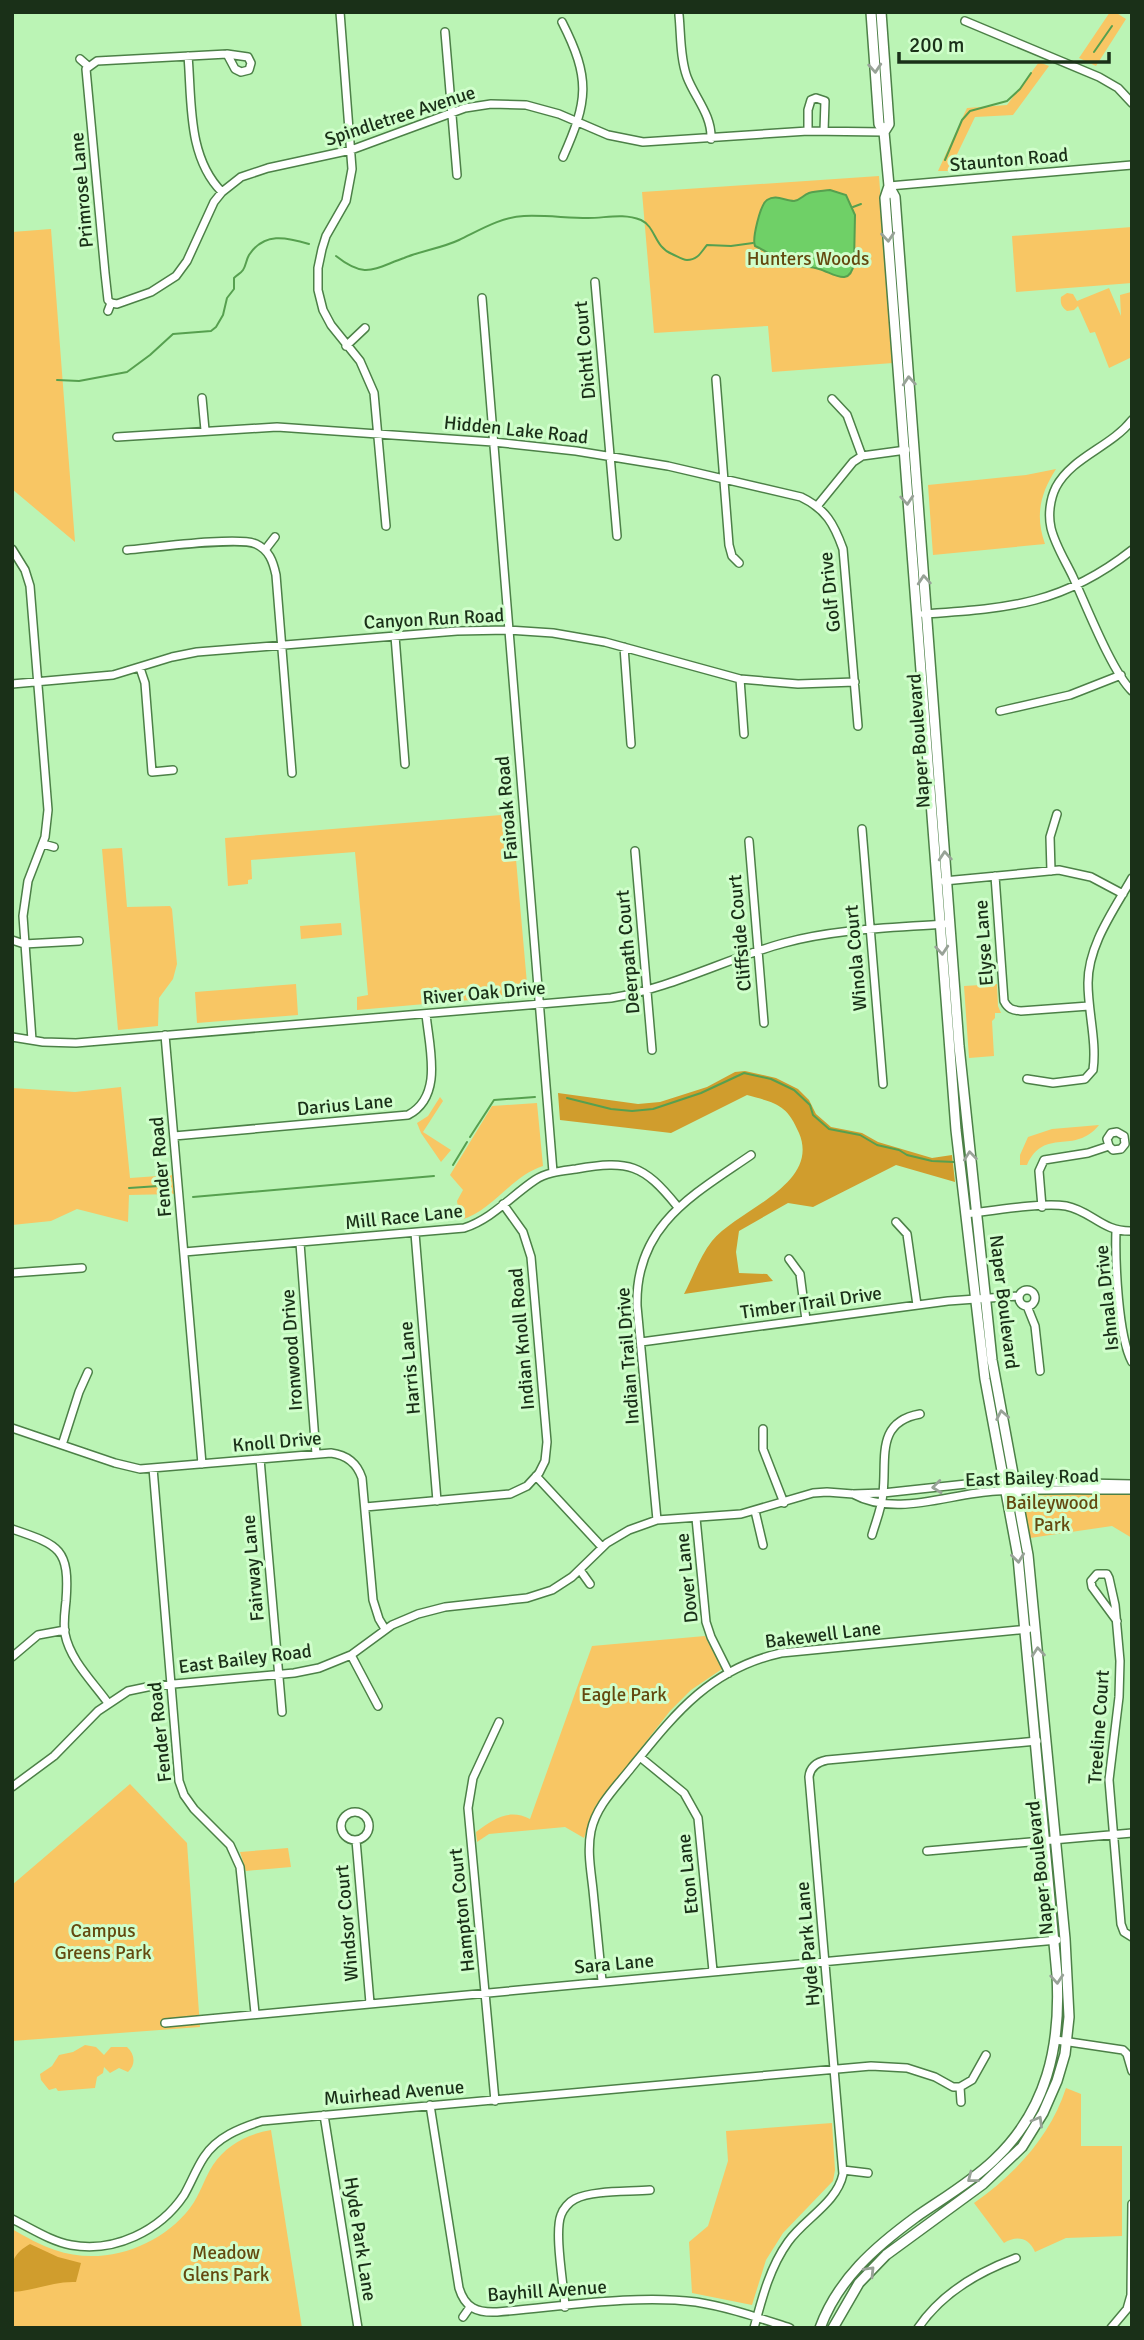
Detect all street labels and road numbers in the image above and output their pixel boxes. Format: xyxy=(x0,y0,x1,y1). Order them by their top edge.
street label: Spindletree Avenue xyxy=(322,80,478,152)
street label: Primrose Lane xyxy=(65,131,99,249)
street label: Staunton Road xyxy=(949,143,1069,177)
street label: Dichtl Court xyxy=(569,299,601,400)
street label: Hidden Lake Road xyxy=(443,410,589,450)
street label: Golf Drive xyxy=(814,551,846,633)
street label: Canyon Run Road xyxy=(363,603,505,635)
street label: Naper Boulevard xyxy=(902,673,936,809)
street label: Fairoak Road xyxy=(490,755,524,861)
street label: Cliffside Court xyxy=(723,873,757,992)
street label: Deerpath Court xyxy=(611,889,645,1015)
street label: Elyse Lane xyxy=(969,899,999,987)
street label: Winola Court xyxy=(839,904,873,1012)
street label: River Oak Drive xyxy=(421,976,547,1010)
street label: Darius Lane xyxy=(296,1089,394,1121)
street label: Fender Road xyxy=(145,1116,177,1218)
street label: Mill Race Lane xyxy=(344,1199,464,1235)
street label: Naper Boulevard xyxy=(984,1234,1024,1370)
street label: Ishnala Drive xyxy=(1090,1244,1124,1352)
street label: Indian Knoll Road xyxy=(504,1267,540,1411)
street label: Timber Trail Drive xyxy=(739,1281,883,1325)
street label: Indian Trail Drive xyxy=(611,1287,645,1425)
street label: Ironwood Drive xyxy=(276,1288,308,1412)
street label: Harris Lane xyxy=(394,1320,426,1416)
street label: Knoll Drive xyxy=(232,1426,322,1458)
street label: East Bailey Road xyxy=(965,1464,1099,1492)
street label: Fairway Lane xyxy=(236,1514,270,1622)
street label: Dover Lane xyxy=(670,1532,704,1624)
street label: Bakewell Lane xyxy=(764,1616,882,1654)
street label: East Bailey Road xyxy=(177,1639,313,1679)
street label: Treeline Court xyxy=(1083,1669,1115,1785)
street label: Fender Road xyxy=(143,1681,177,1783)
street label: Naper Boulevard xyxy=(1021,1800,1059,1936)
street label: Eton Lane xyxy=(672,1833,704,1915)
street label: Hampton Court xyxy=(444,1847,480,1973)
street label: Windsor Court xyxy=(330,1863,364,1982)
street label: Hyde Park Lane xyxy=(791,1881,825,2007)
street label: Sara Lane xyxy=(573,1949,655,1979)
street label: Muirhead Avenue xyxy=(323,2075,465,2111)
street label: Hyde Park Lane xyxy=(338,2175,382,2303)
street label: Bayhill Avenue xyxy=(486,2275,608,2307)

